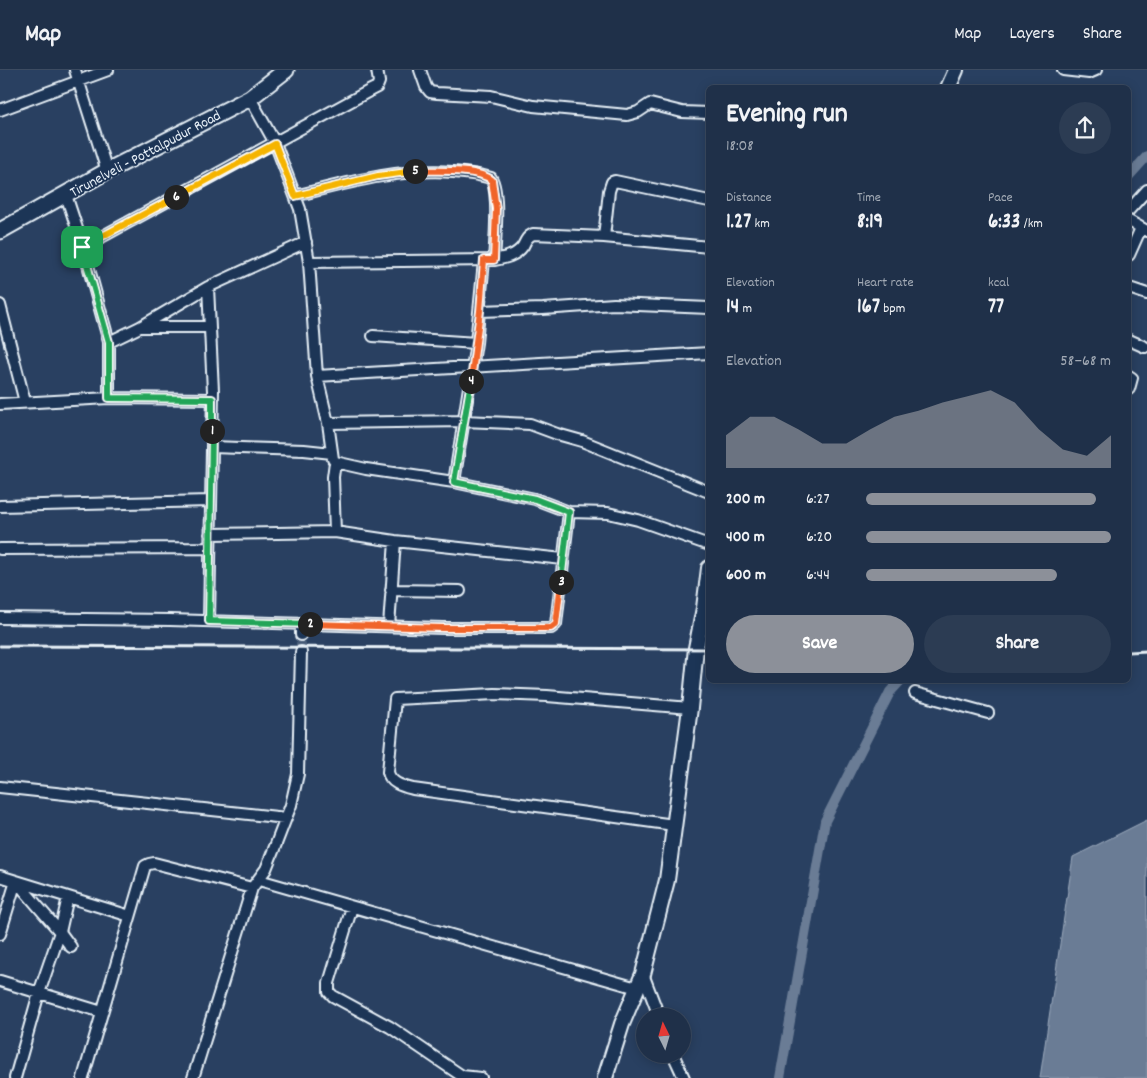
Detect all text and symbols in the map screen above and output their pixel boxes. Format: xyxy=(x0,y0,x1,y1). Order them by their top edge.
text: Map xyxy=(25,18,61,52)
text: Map xyxy=(954,22,981,47)
text: Layers xyxy=(1009,22,1055,47)
text: Share xyxy=(1083,22,1122,47)
text: Evening run xyxy=(726,96,848,136)
button: share xyxy=(1059,102,1111,154)
street label: Tirunelveli - Pottalpudur Road xyxy=(67,106,225,204)
text: 18:08 xyxy=(726,135,754,158)
pin: 5 xyxy=(402,158,428,184)
text: 5 xyxy=(412,161,419,181)
pin: 6 xyxy=(164,184,188,210)
text: 6 xyxy=(173,187,180,207)
text: Distance xyxy=(726,188,772,208)
text: Time xyxy=(857,188,881,208)
text: Pace xyxy=(988,188,1013,208)
text: 1.27 xyxy=(726,208,751,238)
text: 8:19 xyxy=(857,208,883,238)
text: 6:33 xyxy=(988,208,1020,238)
text: km xyxy=(751,214,770,234)
text: /km xyxy=(1020,214,1043,234)
pin xyxy=(61,226,103,268)
icon: arrive xyxy=(68,233,96,261)
text: Elevation xyxy=(726,273,775,293)
text: Heart rate xyxy=(857,273,914,293)
text: kcal xyxy=(988,273,1009,293)
text: 14 xyxy=(726,293,739,323)
text: 167 xyxy=(857,293,880,323)
text: 77 xyxy=(988,293,1004,323)
text: m xyxy=(739,299,752,319)
text: bpm xyxy=(880,299,905,319)
text: Elevation xyxy=(726,350,782,373)
text: 58–68 m xyxy=(1060,350,1111,373)
pin: 4 xyxy=(458,368,484,394)
text: 4 xyxy=(469,371,474,391)
pin: 1 xyxy=(200,418,224,444)
text: 1 xyxy=(211,421,214,441)
text: 200 m xyxy=(726,488,765,511)
text: 6:27 xyxy=(806,488,830,511)
text: 400 m xyxy=(726,526,765,549)
text: 6:20 xyxy=(806,526,832,549)
text: 600 m xyxy=(726,564,766,587)
text: 6:44 xyxy=(806,564,830,587)
pin: 3 xyxy=(548,570,574,594)
text: 3 xyxy=(558,572,565,592)
pin: 2 xyxy=(298,612,322,636)
text: 2 xyxy=(307,614,314,634)
button: Save xyxy=(726,615,914,673)
button: Share xyxy=(924,615,1111,673)
north arrow xyxy=(636,1008,691,1062)
map controls xyxy=(636,1008,691,1063)

